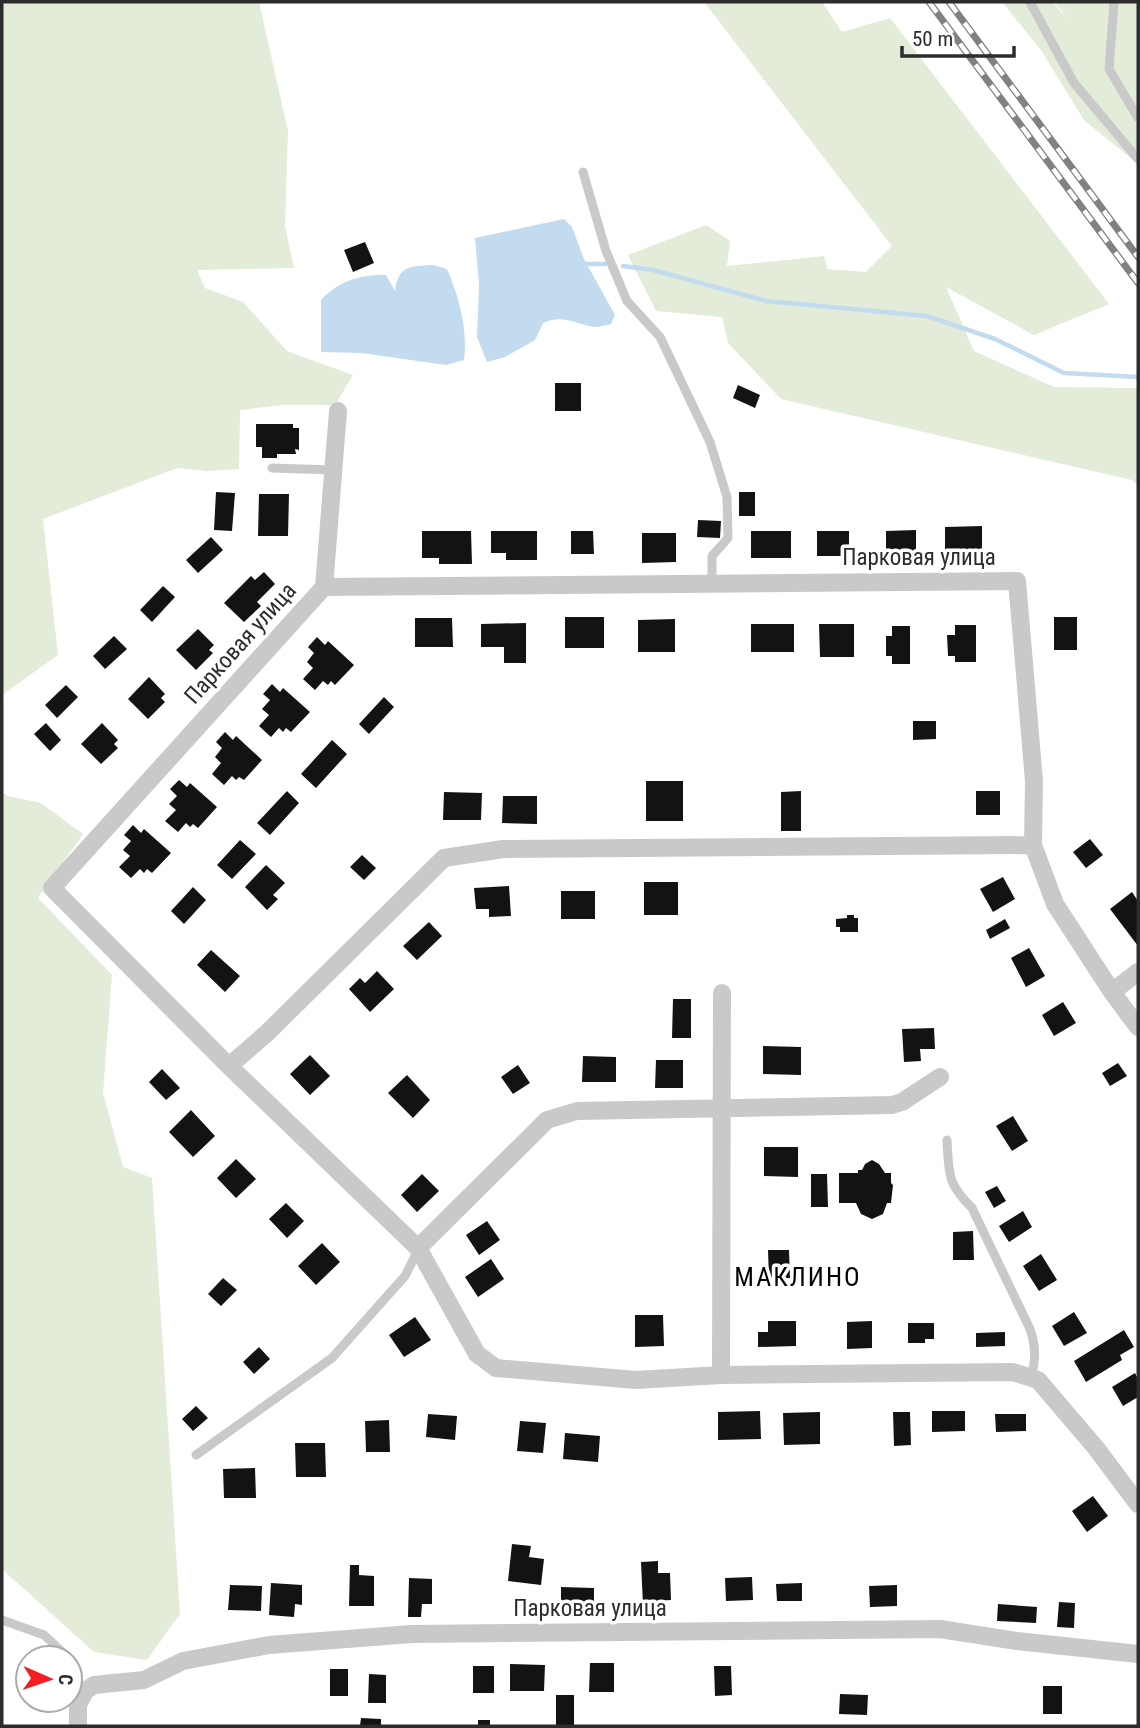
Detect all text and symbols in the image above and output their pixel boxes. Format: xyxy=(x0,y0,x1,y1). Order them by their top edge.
scale bar xyxy=(902,14,1014,58)
text: 50 m xyxy=(912,27,953,51)
street label: Парковая улица xyxy=(842,544,996,571)
street label: Парковая улица xyxy=(179,577,302,709)
district label: МАКЛИНО xyxy=(734,1262,862,1292)
street label: Парковая улица xyxy=(513,1595,667,1622)
north arrow xyxy=(14,1644,84,1714)
text: С xyxy=(54,1674,77,1686)

